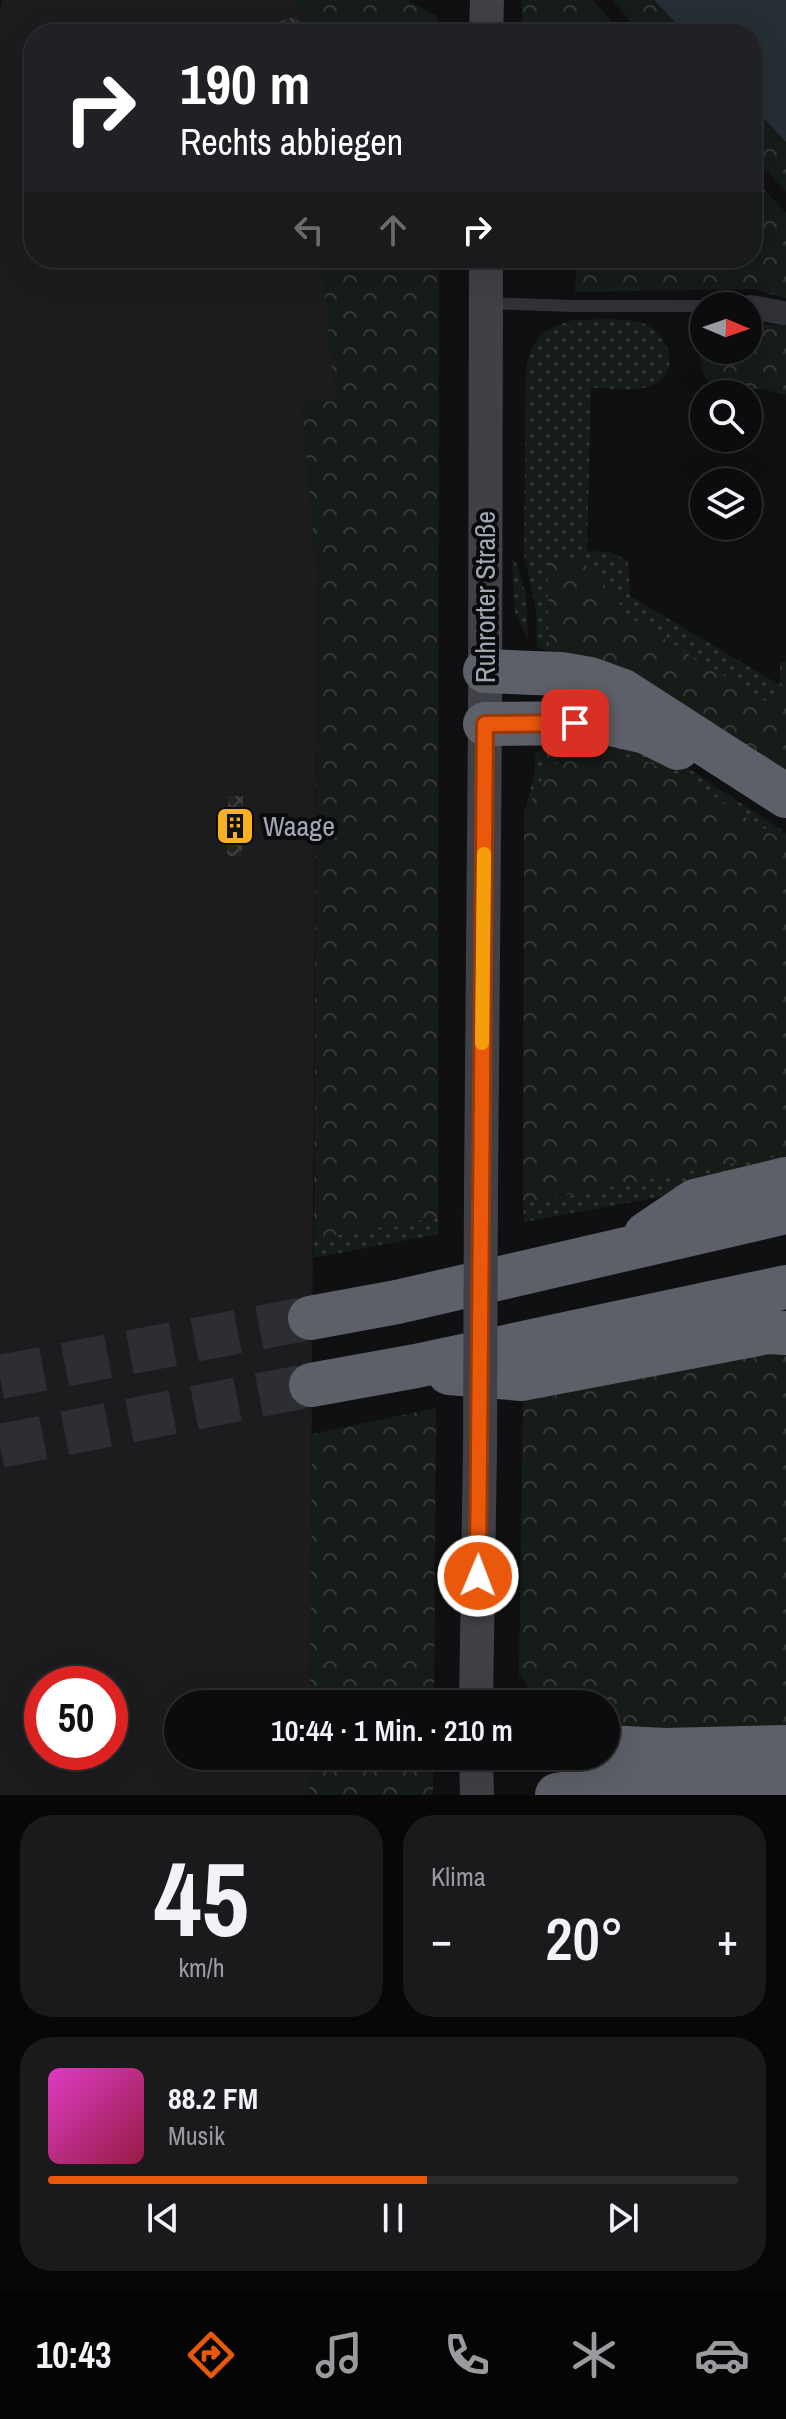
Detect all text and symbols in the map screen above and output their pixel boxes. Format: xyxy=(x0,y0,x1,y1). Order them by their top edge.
text: 190 m xyxy=(180,46,310,121)
icon: right xyxy=(48,56,152,160)
text: Rechts abbiegen xyxy=(180,118,403,166)
icon: left xyxy=(287,208,331,252)
icon: ahead xyxy=(371,208,415,252)
icon: right xyxy=(455,208,499,252)
north arrow xyxy=(690,292,762,364)
map controls xyxy=(690,292,762,540)
button: search xyxy=(690,380,762,452)
button: layers xyxy=(690,468,762,540)
street label: Ruhrorter Straße xyxy=(466,511,504,683)
pin xyxy=(541,689,609,757)
icon: arrive xyxy=(553,701,597,745)
building icon: Waage xyxy=(214,805,256,847)
place label: Waage xyxy=(263,807,335,845)
position arrow xyxy=(436,1534,520,1618)
speed limit sign: 50 xyxy=(24,1666,128,1770)
text: 10:44 · 1 Min. · 210 m xyxy=(271,1710,513,1750)
text: 45 xyxy=(154,1828,249,1968)
text: Klima xyxy=(431,1859,486,1894)
text: 20° xyxy=(545,1898,624,1979)
text: − xyxy=(431,1909,452,1969)
text: + xyxy=(717,1909,738,1969)
text: km/h xyxy=(178,1950,225,1985)
text: 88.2 FM xyxy=(168,2078,258,2118)
text: Musik xyxy=(168,2118,225,2153)
icon: previous xyxy=(141,2196,185,2240)
icon: pause xyxy=(371,2196,415,2240)
icon: next xyxy=(601,2196,645,2240)
icon: directions xyxy=(183,2327,239,2383)
icon: music xyxy=(311,2327,367,2383)
icon: phone xyxy=(439,2327,495,2383)
icon: climate xyxy=(566,2327,622,2383)
icon: car xyxy=(694,2327,750,2383)
text: 10:43 xyxy=(36,2331,111,2379)

